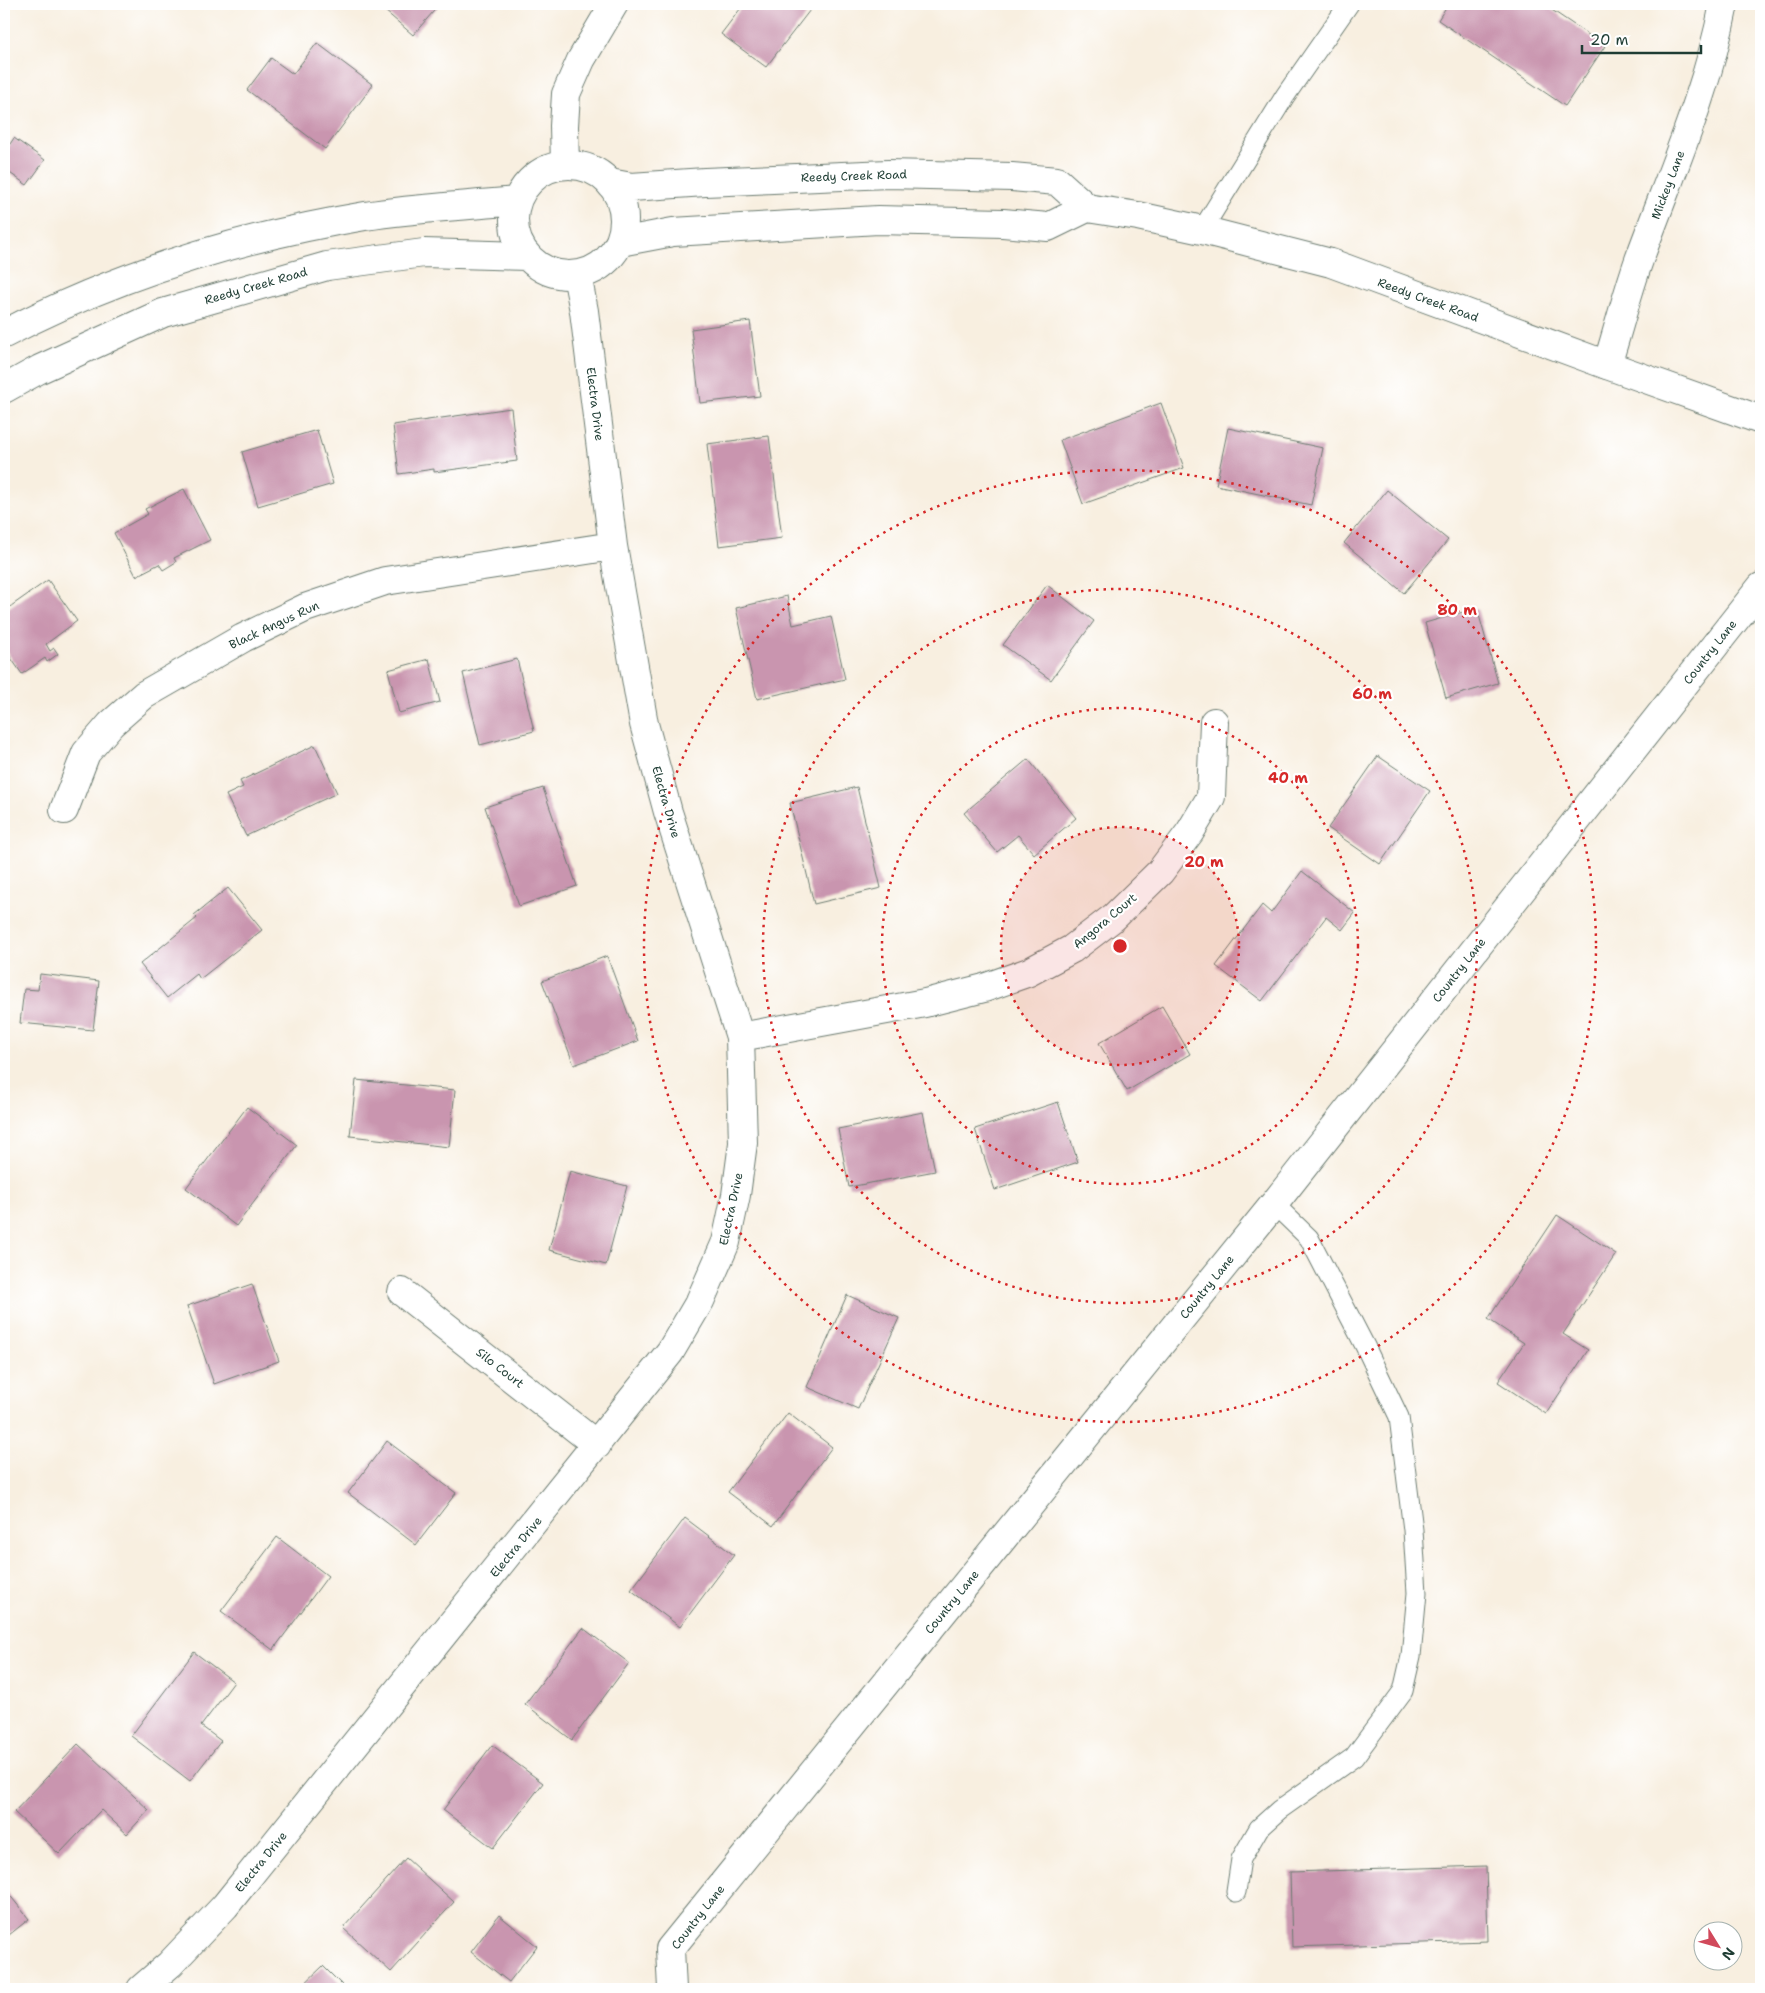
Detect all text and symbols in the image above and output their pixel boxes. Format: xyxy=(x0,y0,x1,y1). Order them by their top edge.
scale bar xyxy=(1582,22,1701,54)
text: 20 m xyxy=(1590,30,1629,50)
street label: Mickey Lane xyxy=(1648,148,1689,222)
street label: Reedy Creek Road xyxy=(801,166,908,186)
street label: Reedy Creek Road xyxy=(203,264,310,308)
street label: Reedy Creek Road xyxy=(1375,274,1481,326)
street label: Electra Drive xyxy=(583,366,607,442)
street label: Black Angus Run xyxy=(227,597,321,653)
text: 80 m xyxy=(1437,600,1477,620)
street label: Country Lane xyxy=(1680,616,1740,688)
text: 60 m xyxy=(1352,684,1392,704)
street label: Electra Drive xyxy=(648,764,684,840)
text: 40 m xyxy=(1268,768,1308,788)
text: 20 m xyxy=(1184,852,1224,872)
street label: Angora Court xyxy=(1070,890,1140,952)
street label: Country Lane xyxy=(1429,934,1489,1006)
centre of rings xyxy=(1111,937,1129,955)
street label: Electra Drive xyxy=(715,1171,747,1247)
street label: Country Lane xyxy=(1176,1252,1238,1322)
street label: Silo Court xyxy=(473,1344,527,1392)
street label: Electra Drive xyxy=(486,1513,546,1581)
street label: Country Lane xyxy=(921,1567,983,1637)
street label: Electra Drive xyxy=(231,1828,291,1896)
street label: Country Lane xyxy=(668,1881,728,1953)
north arrow xyxy=(1692,1920,1742,1970)
text: N xyxy=(1718,1944,1739,1964)

